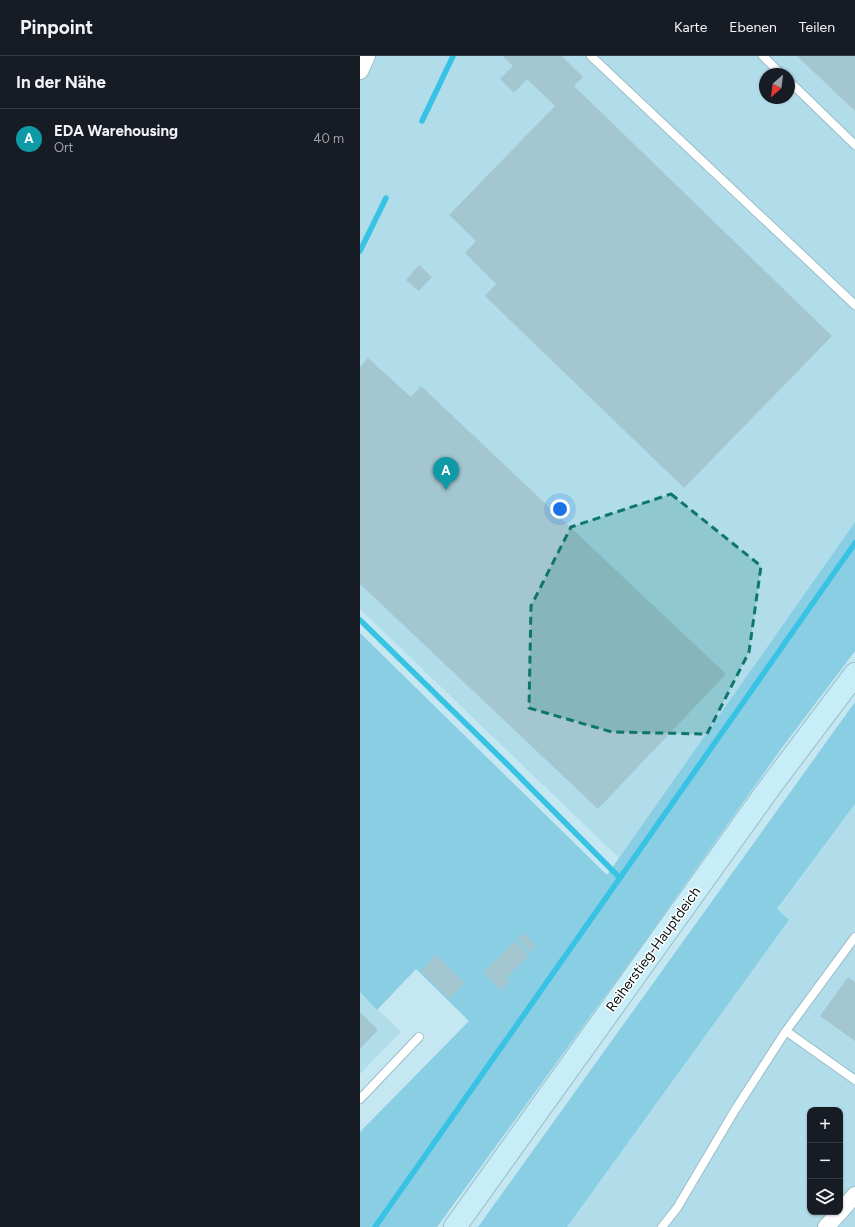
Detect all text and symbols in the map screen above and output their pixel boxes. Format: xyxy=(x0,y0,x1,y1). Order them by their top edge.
text: Pinpoint xyxy=(20,16,93,39)
text: Karte xyxy=(674,19,707,36)
text: Ebenen xyxy=(729,19,777,36)
text: Teilen xyxy=(799,19,835,36)
north arrow xyxy=(759,68,795,104)
text: In der Nähe xyxy=(16,72,106,92)
text: EDA Warehousing xyxy=(54,122,178,140)
text: A xyxy=(24,131,34,146)
text: 40 m xyxy=(313,131,344,146)
text: Ort xyxy=(54,140,73,155)
pin: A xyxy=(433,457,459,490)
your location xyxy=(550,499,570,519)
street label: Reiherstieg-Hauptdeich xyxy=(602,883,704,1015)
map controls xyxy=(807,1107,843,1215)
button: + xyxy=(807,1107,843,1143)
button: − xyxy=(807,1143,843,1179)
button: layers xyxy=(807,1179,843,1215)

